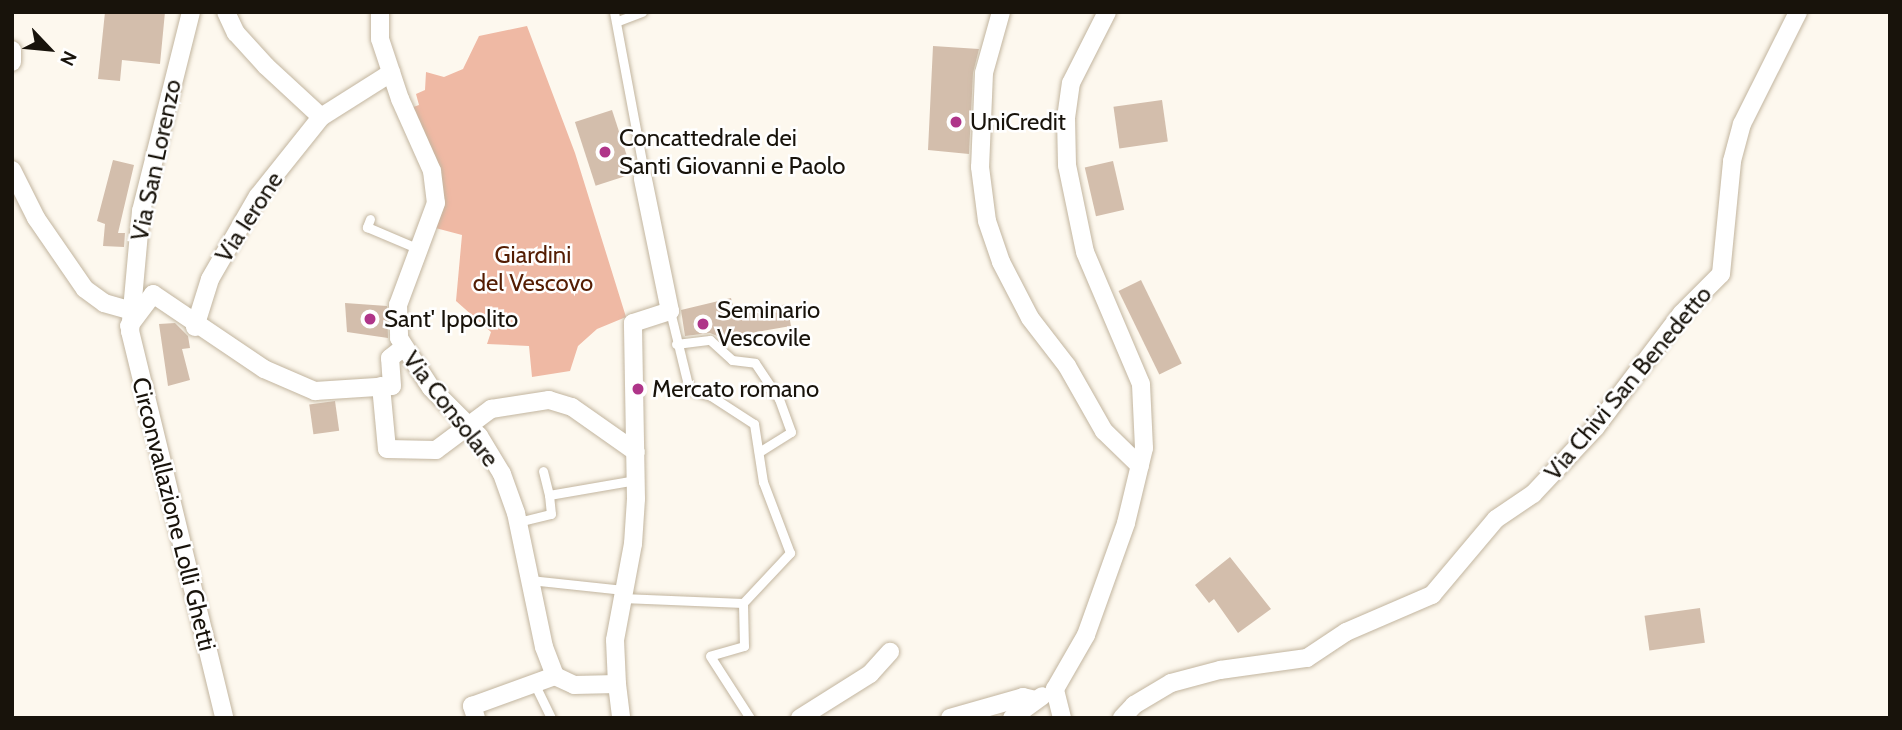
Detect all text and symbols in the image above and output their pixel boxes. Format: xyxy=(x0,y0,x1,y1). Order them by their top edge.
north arrow xyxy=(14,14,84,84)
text: N xyxy=(55,47,82,70)
street label: Via San Lorenzo xyxy=(125,77,187,243)
place label: UniCredit xyxy=(970,108,1066,136)
marker: UniCredit xyxy=(948,114,964,130)
place label: Concattedrale dei Santi Giovanni e Paolo xyxy=(619,124,845,180)
marker: Concattedrale dei Santi Giovanni e Paolo xyxy=(597,144,613,160)
street label: Via Ierone xyxy=(209,166,289,268)
park label: Giardini del Vescovo xyxy=(473,241,593,297)
street label: Via Chivi San Benedetto xyxy=(1538,280,1718,486)
place label: Seminario Vescovile xyxy=(717,296,820,352)
place label: Sant' Ippolito xyxy=(384,305,518,333)
marker: Sant' Ippolito xyxy=(362,311,378,327)
marker: Seminario Vescovile xyxy=(695,316,711,332)
street label: Via Consolare xyxy=(397,346,505,472)
street label: Circonvallazione Lolli Ghetti xyxy=(126,374,222,654)
place label: Mercato romano xyxy=(652,375,819,403)
marker: Mercato romano xyxy=(630,381,646,397)

